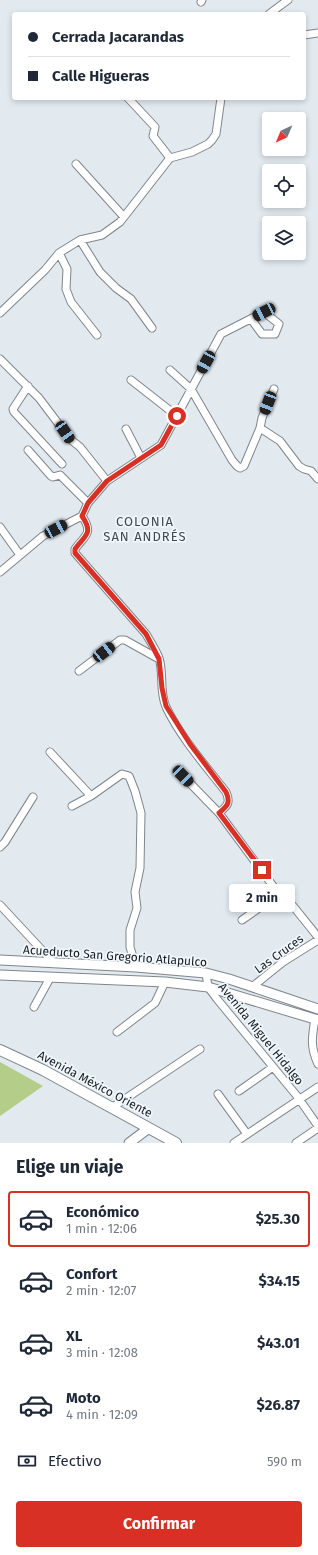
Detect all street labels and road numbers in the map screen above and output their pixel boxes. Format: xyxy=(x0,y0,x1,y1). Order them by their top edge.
street label: Las Cruces xyxy=(252,931,306,976)
street label: Acueducto San Gregorio Atlapulco xyxy=(23,943,207,969)
street label: Avenida Miguel Hidalgo xyxy=(215,980,307,1088)
street label: Avenida México Oriente xyxy=(35,1048,155,1120)

